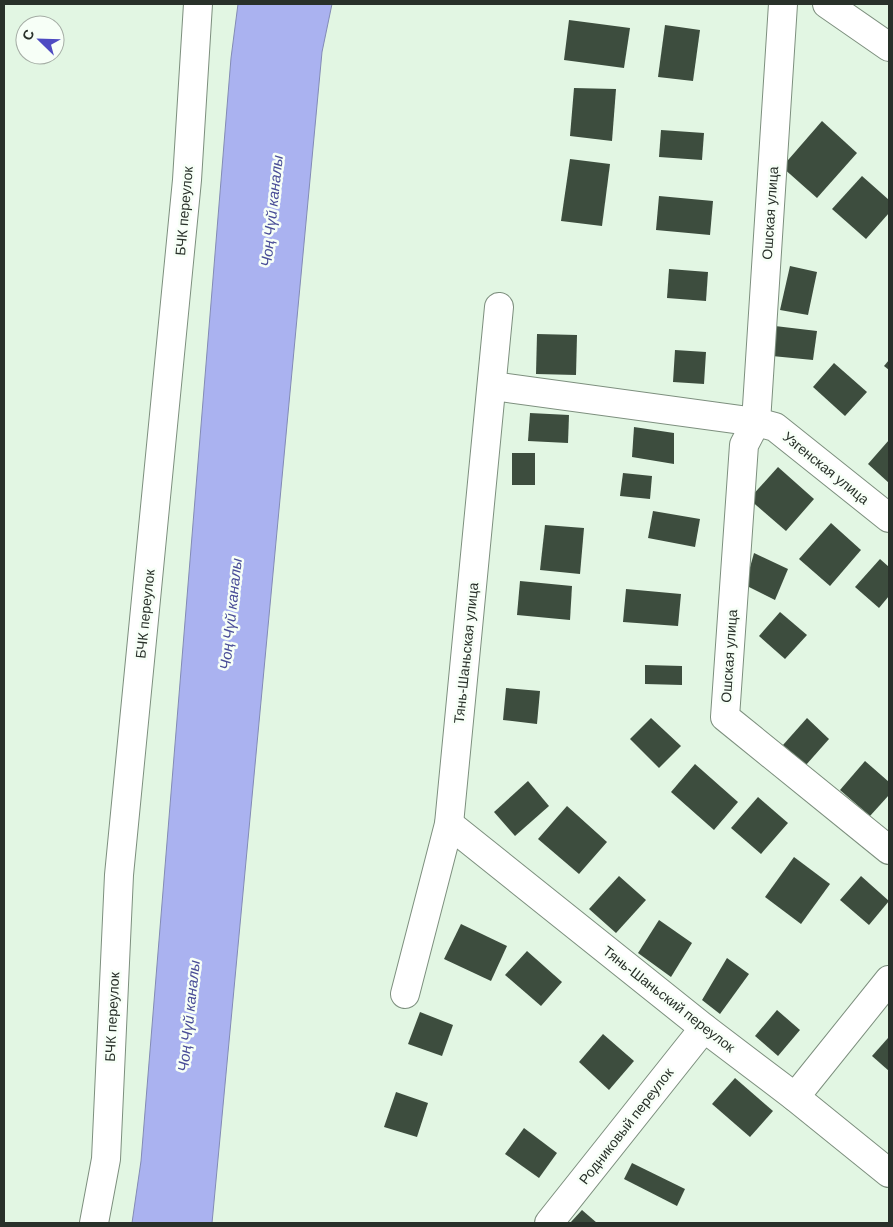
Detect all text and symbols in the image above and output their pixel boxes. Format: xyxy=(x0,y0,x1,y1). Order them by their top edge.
north arrow xyxy=(15,15,65,65)
text: С xyxy=(19,27,37,43)
water label: Чоң Чүй каналы xyxy=(257,154,286,268)
street label: БЧК переулок xyxy=(172,165,196,256)
street label: Ошская улица xyxy=(759,166,781,260)
street label: Узгенская улица xyxy=(780,428,872,508)
water label: Чоң Чүй каналы xyxy=(216,557,245,671)
street label: БЧК переулок xyxy=(132,568,158,659)
street label: Тянь-Шаньская улица xyxy=(451,581,481,724)
street label: Ошская улица xyxy=(718,609,740,703)
street label: Тянь-Шаньский переулок xyxy=(600,943,739,1056)
water label: Чоң Чүй каналы xyxy=(174,959,203,1073)
street label: БЧК переулок xyxy=(102,971,122,1062)
street label: Родниковый переулок xyxy=(576,1064,677,1187)

